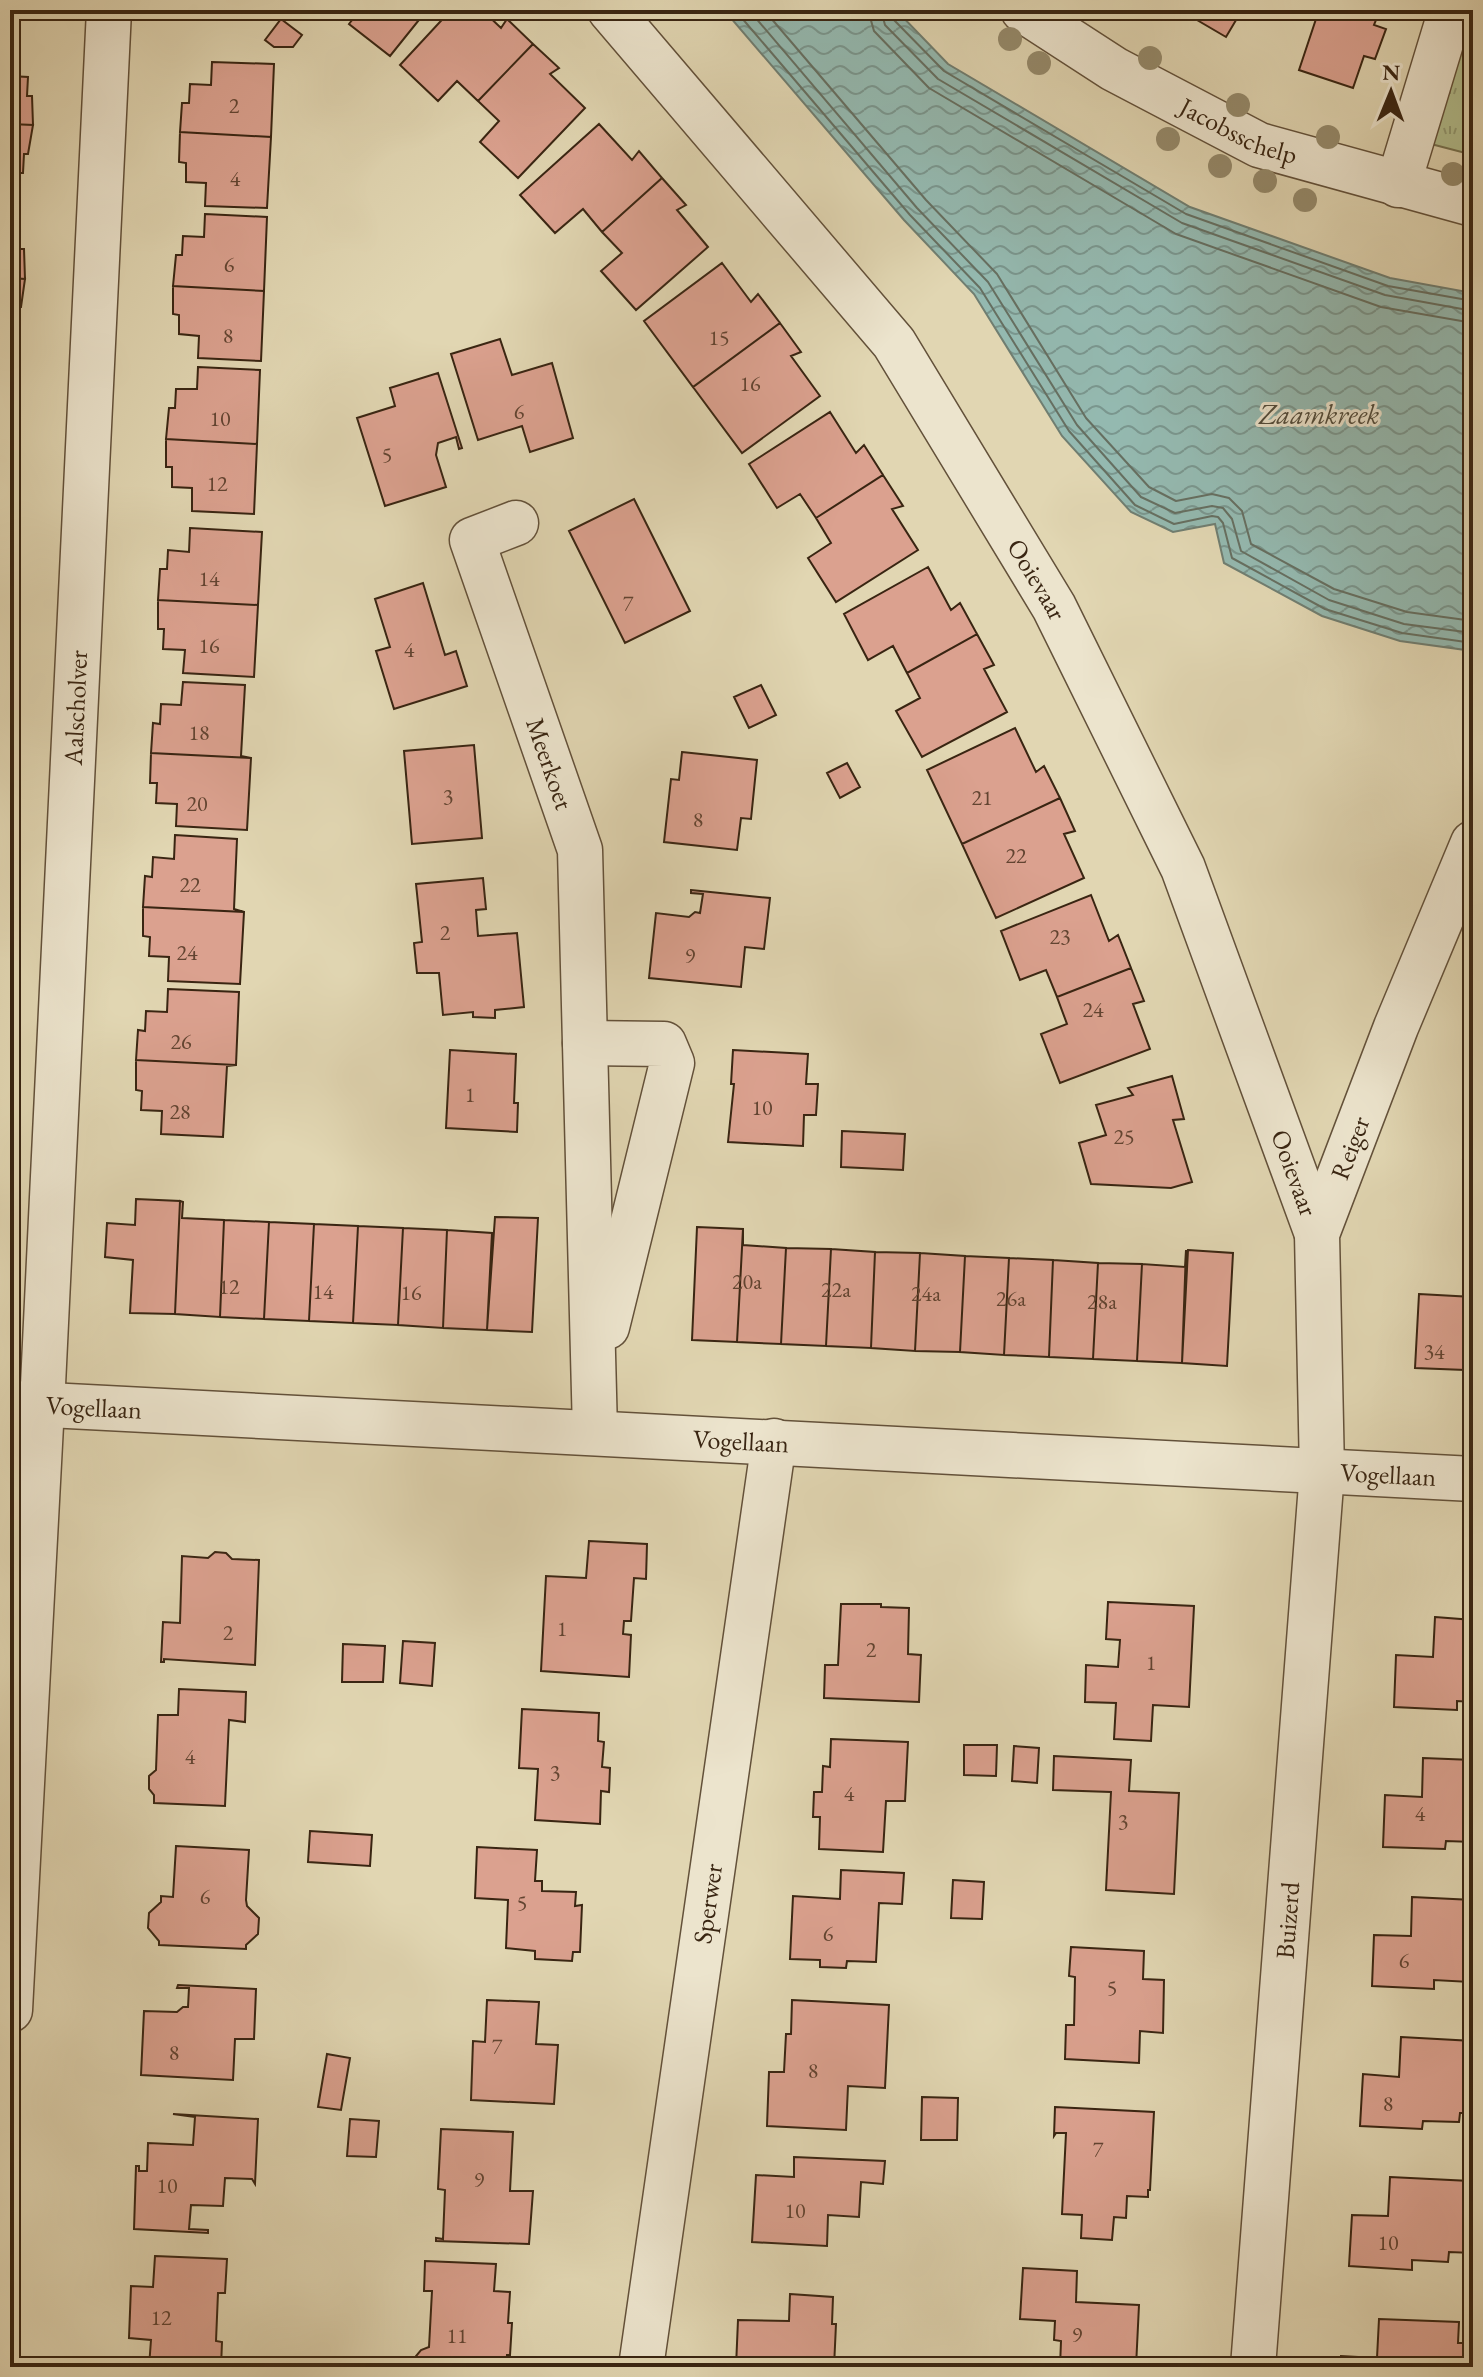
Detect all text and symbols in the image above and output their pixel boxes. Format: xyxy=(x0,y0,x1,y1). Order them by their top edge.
north arrow xyxy=(1351,52,1431,132)
text: N xyxy=(1382,58,1401,87)
street label: Jacobsschelp xyxy=(1172,88,1301,172)
house number: 2 xyxy=(229,91,240,120)
house number: 4 xyxy=(230,164,241,193)
house number: 6 xyxy=(224,250,235,279)
house number: 8 xyxy=(223,321,233,350)
house number: 15 xyxy=(708,323,730,352)
house number: 16 xyxy=(739,369,761,398)
water label: Zaamkreek xyxy=(1258,396,1380,432)
house number: 6 xyxy=(514,397,525,426)
house number: 10 xyxy=(209,404,231,433)
house number: 5 xyxy=(382,440,392,469)
house number: 12 xyxy=(206,469,228,498)
street label: Ooievaar xyxy=(999,532,1075,626)
house number: 14 xyxy=(198,564,220,593)
house number: 7 xyxy=(623,589,634,618)
house number: 16 xyxy=(198,631,220,660)
house number: 4 xyxy=(404,635,415,664)
street label: Aalscholver xyxy=(56,649,95,767)
street label: Meerkoet xyxy=(518,713,582,814)
house number: 18 xyxy=(188,718,210,747)
house number: 3 xyxy=(443,782,453,811)
house number: 21 xyxy=(971,783,993,812)
house number: 20 xyxy=(186,789,208,818)
house number: 8 xyxy=(693,805,703,834)
house number: 22 xyxy=(1005,841,1027,870)
house number: 22 xyxy=(179,870,201,899)
house number: 2 xyxy=(440,918,451,947)
house number: 23 xyxy=(1049,922,1071,951)
house number: 24 xyxy=(176,938,198,967)
house number: 9 xyxy=(685,941,696,970)
house number: 24 xyxy=(1082,995,1104,1024)
house number: 26 xyxy=(170,1027,192,1056)
house number: 1 xyxy=(465,1080,475,1109)
house number: 10 xyxy=(751,1093,773,1122)
house number: 28 xyxy=(169,1097,191,1126)
street label: Reiger xyxy=(1322,1111,1378,1184)
house number: 25 xyxy=(1113,1122,1135,1151)
street label: Ooievaar xyxy=(1263,1125,1326,1221)
house number: 20a xyxy=(732,1267,762,1296)
house number: 12 xyxy=(218,1272,240,1301)
house number: 22a xyxy=(821,1275,851,1304)
house number: 14 xyxy=(312,1277,334,1306)
house number: 16 xyxy=(400,1278,422,1307)
house number: 24a xyxy=(911,1279,941,1308)
house number: 26a xyxy=(996,1284,1026,1313)
house number: 28a xyxy=(1087,1287,1117,1316)
house number: 34 xyxy=(1423,1337,1445,1366)
street label: Vogellaan xyxy=(45,1388,143,1427)
street label: Vogellaan xyxy=(692,1422,790,1460)
street label: Vogellaan xyxy=(1339,1455,1437,1494)
house number: 1 xyxy=(557,1614,567,1643)
house number: 2 xyxy=(223,1618,234,1647)
house number: 2 xyxy=(866,1635,877,1664)
house number: 1 xyxy=(1146,1648,1156,1677)
house number: 4 xyxy=(185,1742,196,1771)
house number: 3 xyxy=(550,1758,560,1787)
house number: 4 xyxy=(844,1779,855,1808)
house number: 4 xyxy=(1415,1799,1426,1828)
house number: 3 xyxy=(1118,1807,1128,1836)
street label: Sperwer xyxy=(685,1861,730,1946)
street label: Buizerd xyxy=(1268,1880,1307,1960)
house number: 6 xyxy=(200,1882,211,1911)
house number: 5 xyxy=(517,1888,527,1917)
house number: 6 xyxy=(823,1919,834,1948)
house number: 6 xyxy=(1399,1946,1410,1975)
house number: 5 xyxy=(1107,1973,1117,2002)
house number: 7 xyxy=(492,2032,503,2061)
house number: 8 xyxy=(169,2038,179,2067)
house number: 8 xyxy=(808,2056,818,2085)
house number: 8 xyxy=(1383,2089,1393,2118)
house number: 7 xyxy=(1093,2135,1104,2164)
house number: 9 xyxy=(474,2165,485,2194)
house number: 10 xyxy=(156,2171,178,2200)
house number: 10 xyxy=(784,2196,806,2225)
house number: 10 xyxy=(1377,2228,1399,2257)
house number: 12 xyxy=(150,2303,172,2332)
house number: 9 xyxy=(1072,2320,1083,2349)
house number: 11 xyxy=(446,2321,468,2350)

